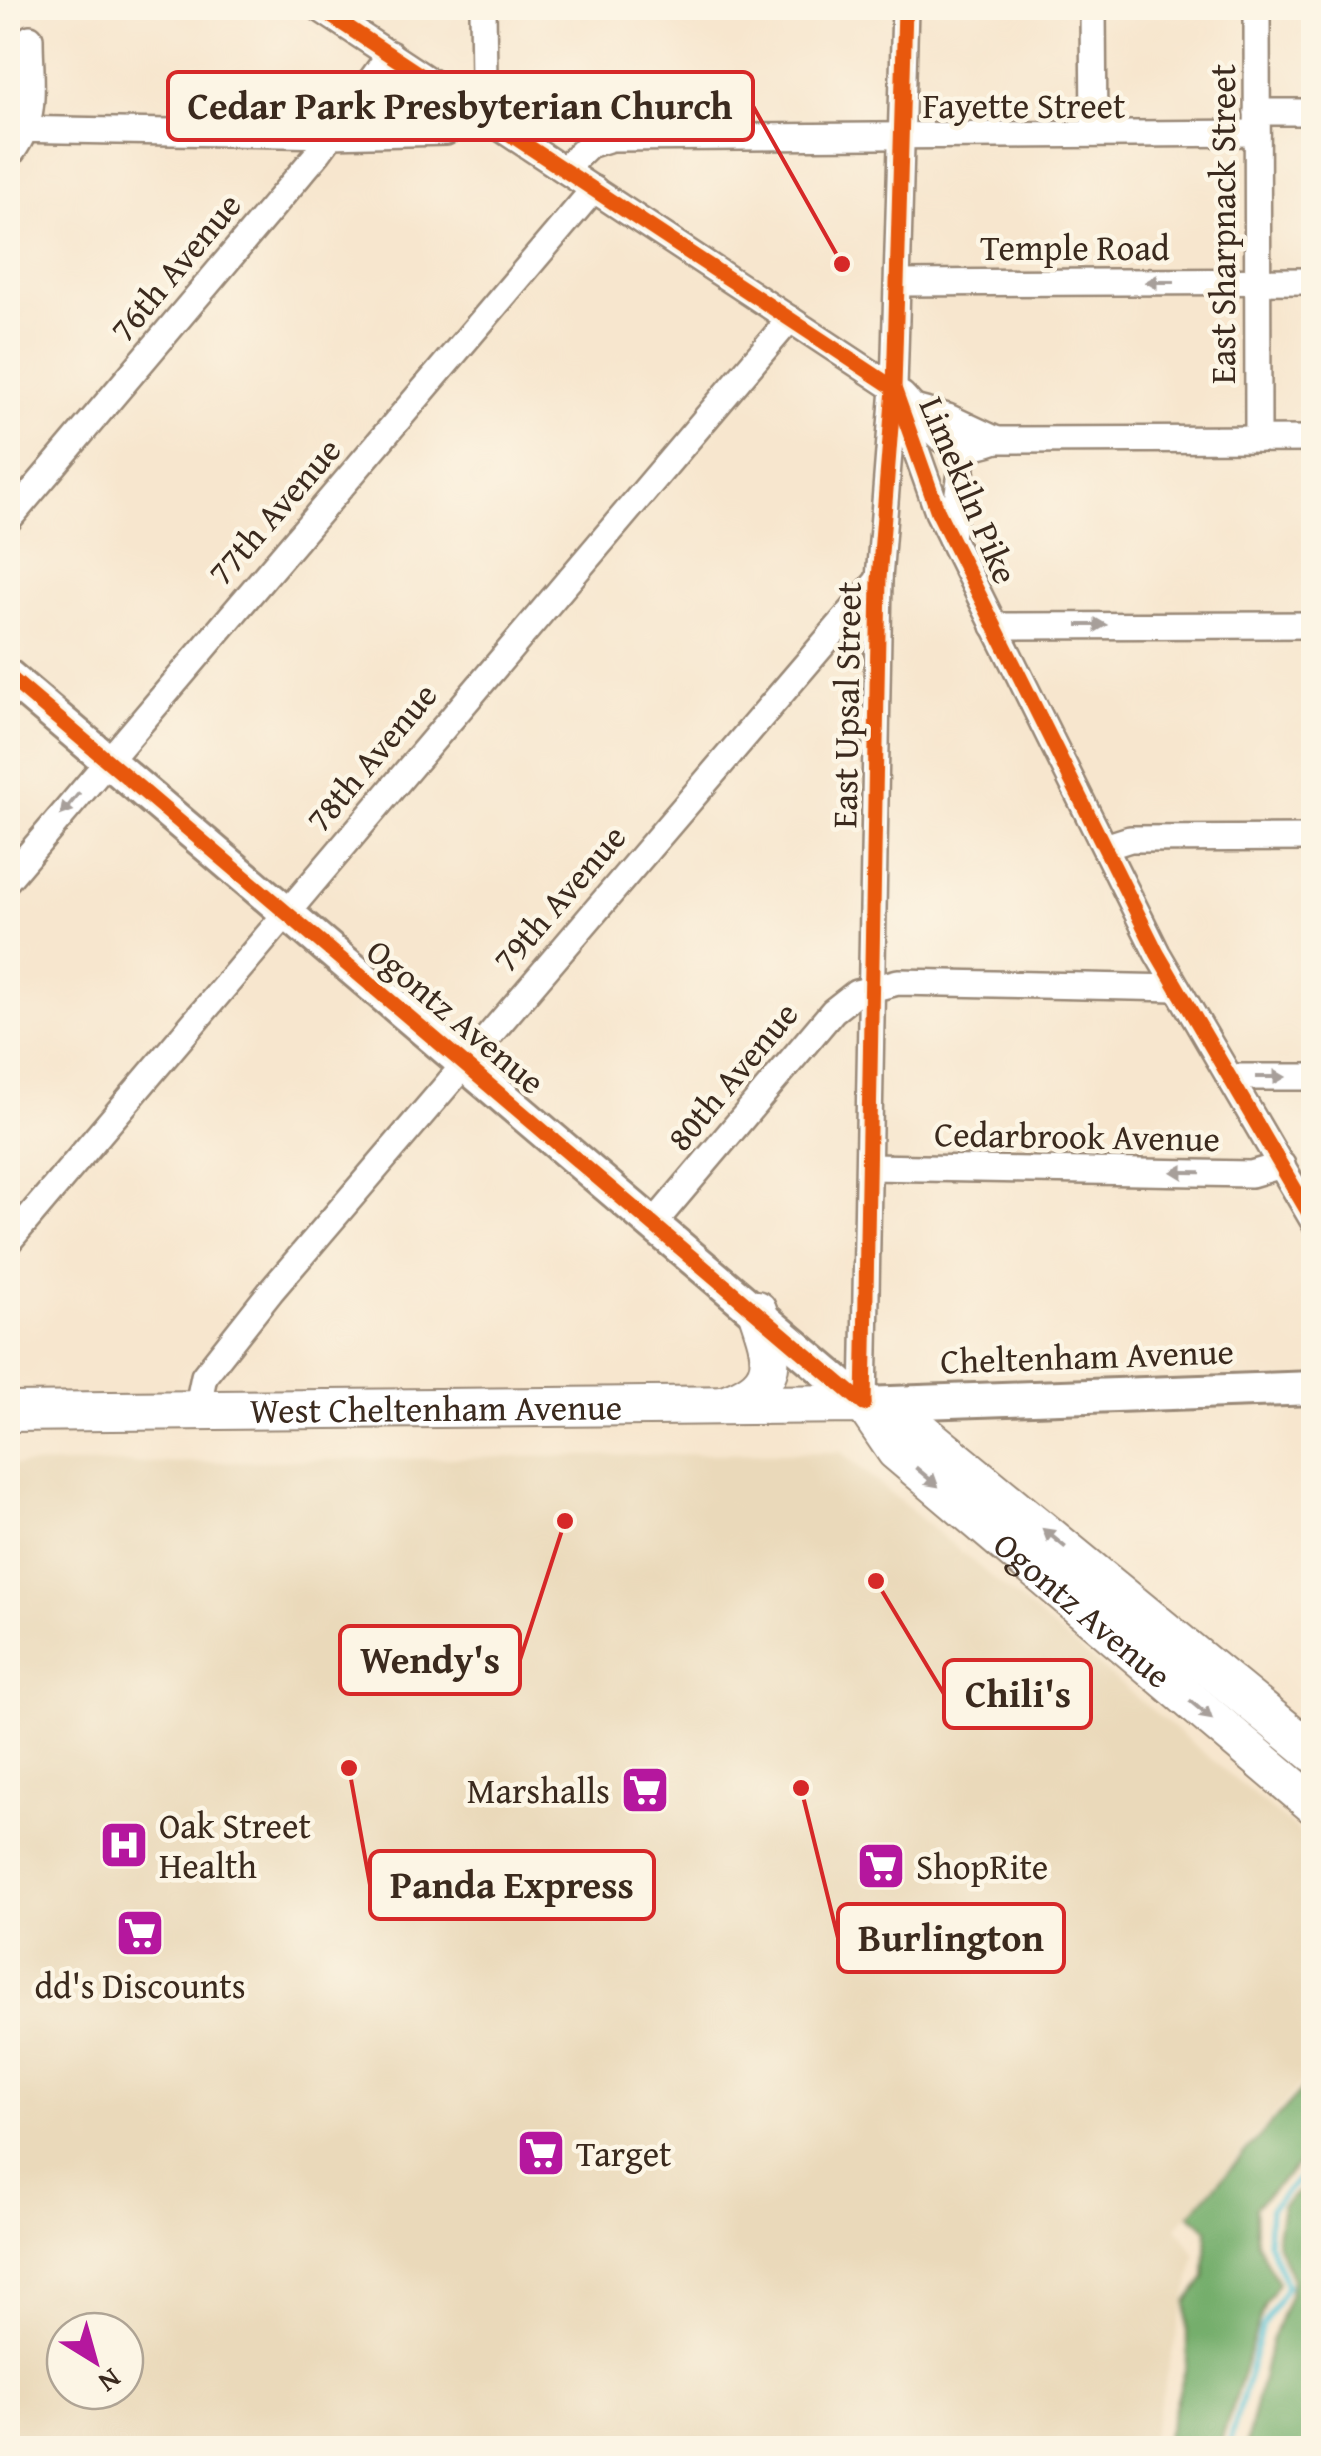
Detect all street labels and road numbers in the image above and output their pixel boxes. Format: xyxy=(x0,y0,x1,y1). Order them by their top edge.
street label: East Sharpnack Street xyxy=(1197,64,1248,384)
street label: Fayette Street xyxy=(923,80,1125,131)
street label: 76th Avenue xyxy=(97,181,253,353)
street label: Temple Road xyxy=(980,222,1170,273)
street label: Limekiln Pike xyxy=(907,389,1031,591)
street label: 77th Avenue xyxy=(195,426,353,596)
street label: East Upsal Street xyxy=(818,581,874,829)
street label: 78th Avenue xyxy=(293,671,449,843)
street label: 79th Avenue xyxy=(480,813,638,983)
street label: Ogontz Avenue xyxy=(356,926,556,1106)
street label: 80th Avenue xyxy=(654,990,810,1162)
street label: Cedarbrook Avenue xyxy=(934,1108,1220,1164)
street label: Cheltenham Avenue xyxy=(939,1325,1235,1387)
street label: West Cheltenham Avenue xyxy=(250,1381,622,1435)
street label: Ogontz Avenue xyxy=(983,1519,1183,1700)

